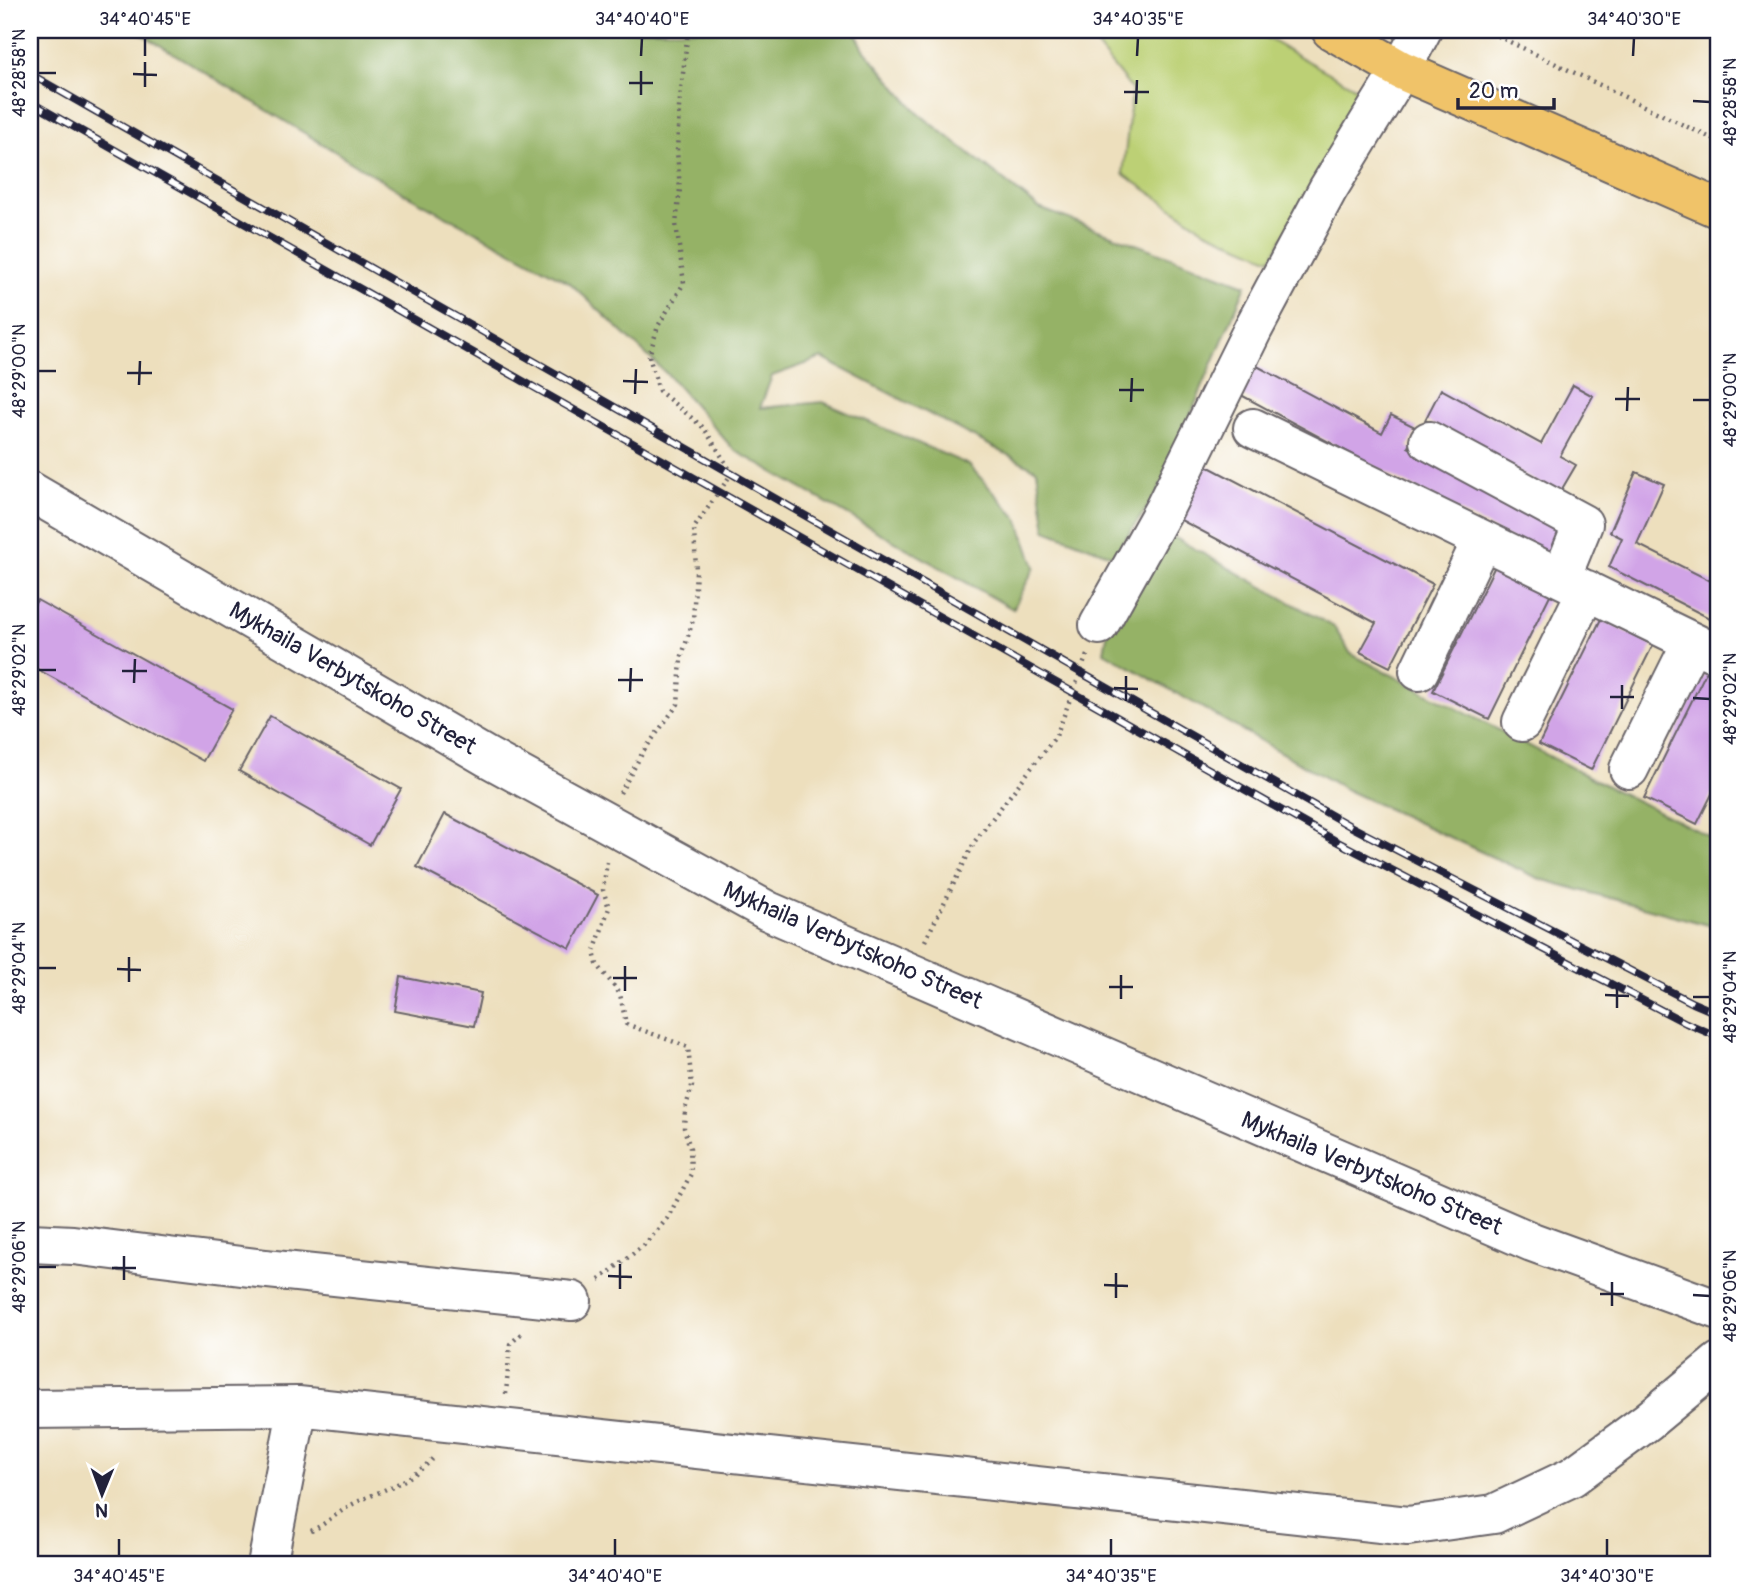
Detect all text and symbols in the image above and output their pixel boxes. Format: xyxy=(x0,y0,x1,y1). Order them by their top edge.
text: 34°40'45"E xyxy=(99,8,191,31)
text: 34°40'40"E xyxy=(595,8,689,31)
text: 34°40'35"E xyxy=(1092,8,1184,31)
text: 34°40'30"E xyxy=(1587,8,1681,31)
text: 48°28'58"N xyxy=(8,29,31,117)
text: 48°28'58"N xyxy=(1719,58,1742,146)
scale bar xyxy=(1458,66,1555,110)
text: 20 m xyxy=(1469,78,1518,105)
text: 48°29'00"N xyxy=(8,324,31,418)
text: 48°29'00"N xyxy=(1719,353,1742,447)
street label: Mykhaila Verbytskoho Street xyxy=(224,596,482,761)
text: 48°29'02"N xyxy=(8,624,31,716)
text: 48°29'02"N xyxy=(1719,653,1742,745)
street label: Mykhaila Verbytskoho Street xyxy=(719,875,987,1016)
text: 48°29'04"N xyxy=(8,922,31,1014)
text: 48°29'04"N xyxy=(1719,951,1742,1043)
street label: Mykhaila Verbytskoho Street xyxy=(1237,1105,1507,1242)
text: 48°29'06"N xyxy=(8,1221,31,1313)
text: 48°29'06"N xyxy=(1719,1250,1742,1342)
north arrow xyxy=(66,1458,136,1528)
text: N xyxy=(95,1498,108,1522)
text: 34°40'45"E xyxy=(73,1565,165,1588)
text: 34°40'40"E xyxy=(568,1565,662,1588)
text: 34°40'35"E xyxy=(1065,1565,1157,1588)
text: 34°40'30"E xyxy=(1560,1565,1654,1588)

